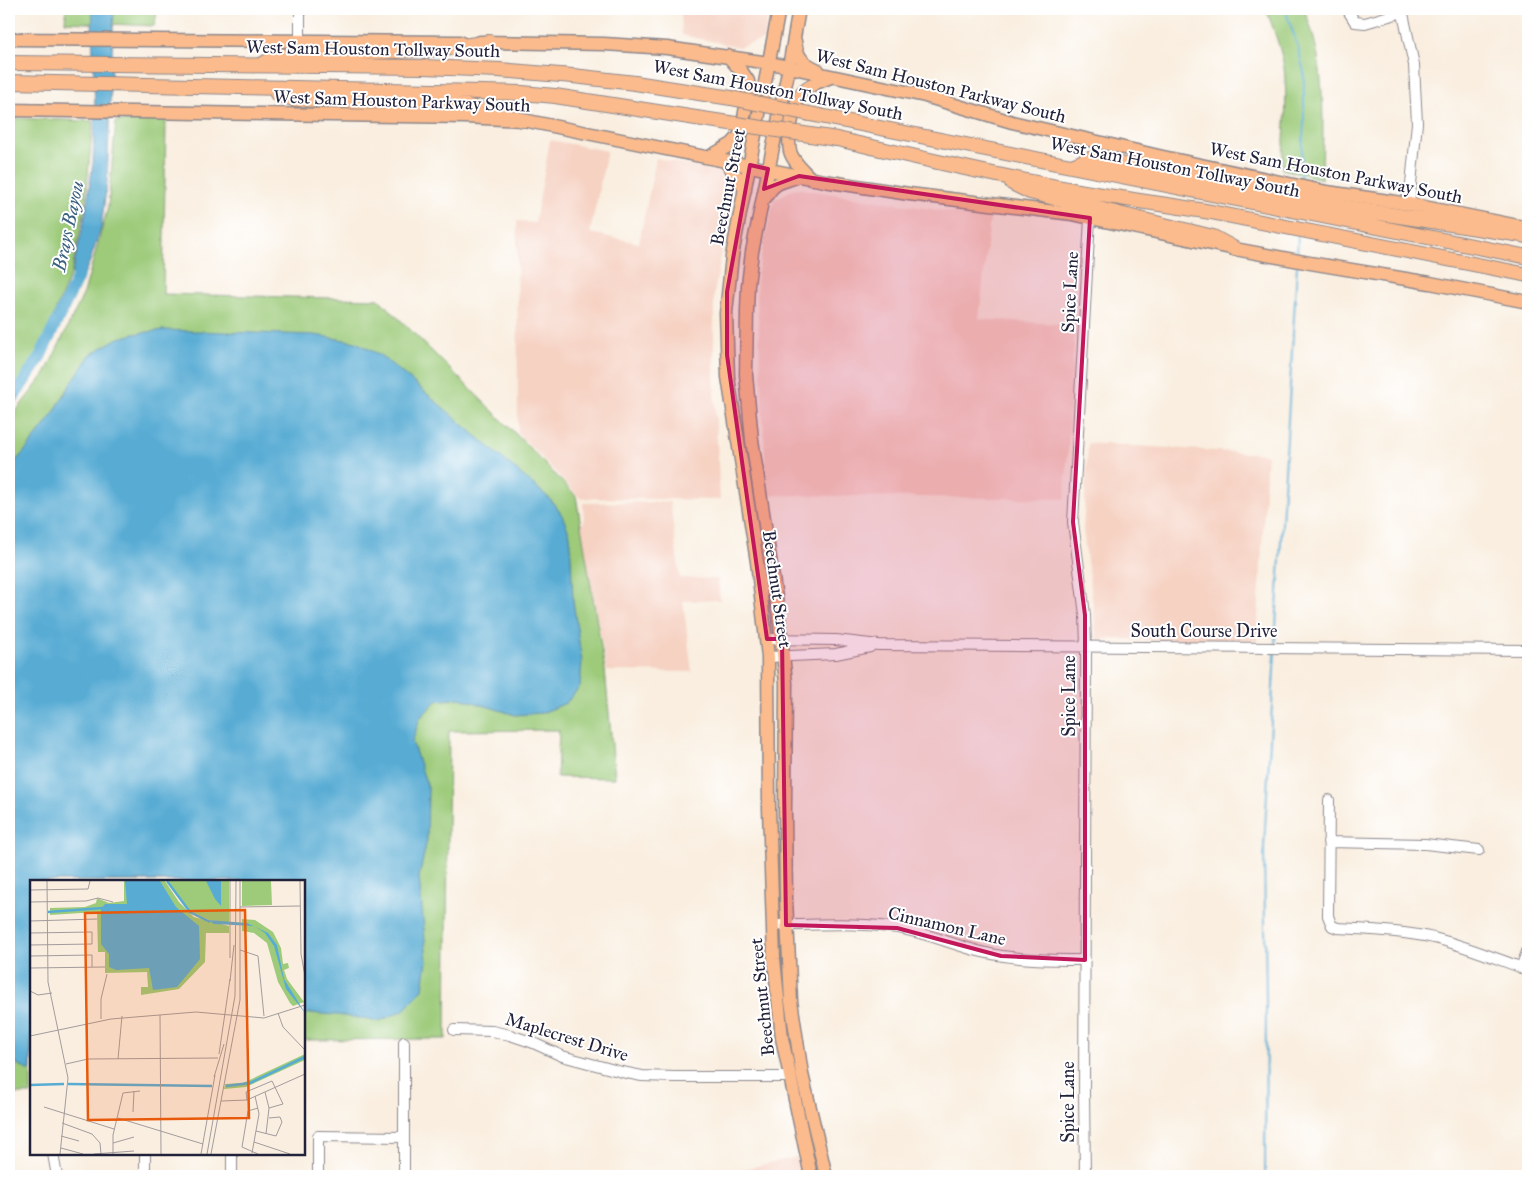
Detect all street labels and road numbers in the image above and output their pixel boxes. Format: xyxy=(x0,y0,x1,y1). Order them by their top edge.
street label: West Sam Houston Tollway South xyxy=(246,36,500,62)
street label: West Sam Houston Parkway South xyxy=(814,44,1068,128)
street label: West Sam Houston Tollway South xyxy=(651,55,905,125)
street label: West Sam Houston Parkway South xyxy=(273,86,531,116)
street label: Beechnut Street xyxy=(706,126,750,247)
street label: West Sam Houston Tollway South xyxy=(1048,132,1302,202)
street label: West Sam Houston Parkway South xyxy=(1208,138,1464,208)
street label: Spice Lane xyxy=(1057,251,1083,333)
street label: Beechnut Street xyxy=(758,529,796,650)
street label: South Course Drive xyxy=(1131,620,1277,642)
street label: Spice Lane xyxy=(1058,655,1080,737)
street label: Cinnamon Lane xyxy=(886,902,1008,950)
street label: Beechnut Street xyxy=(745,936,779,1057)
street label: Maplecrest Drive xyxy=(503,1008,631,1066)
street label: Spice Lane xyxy=(1057,1061,1079,1143)

